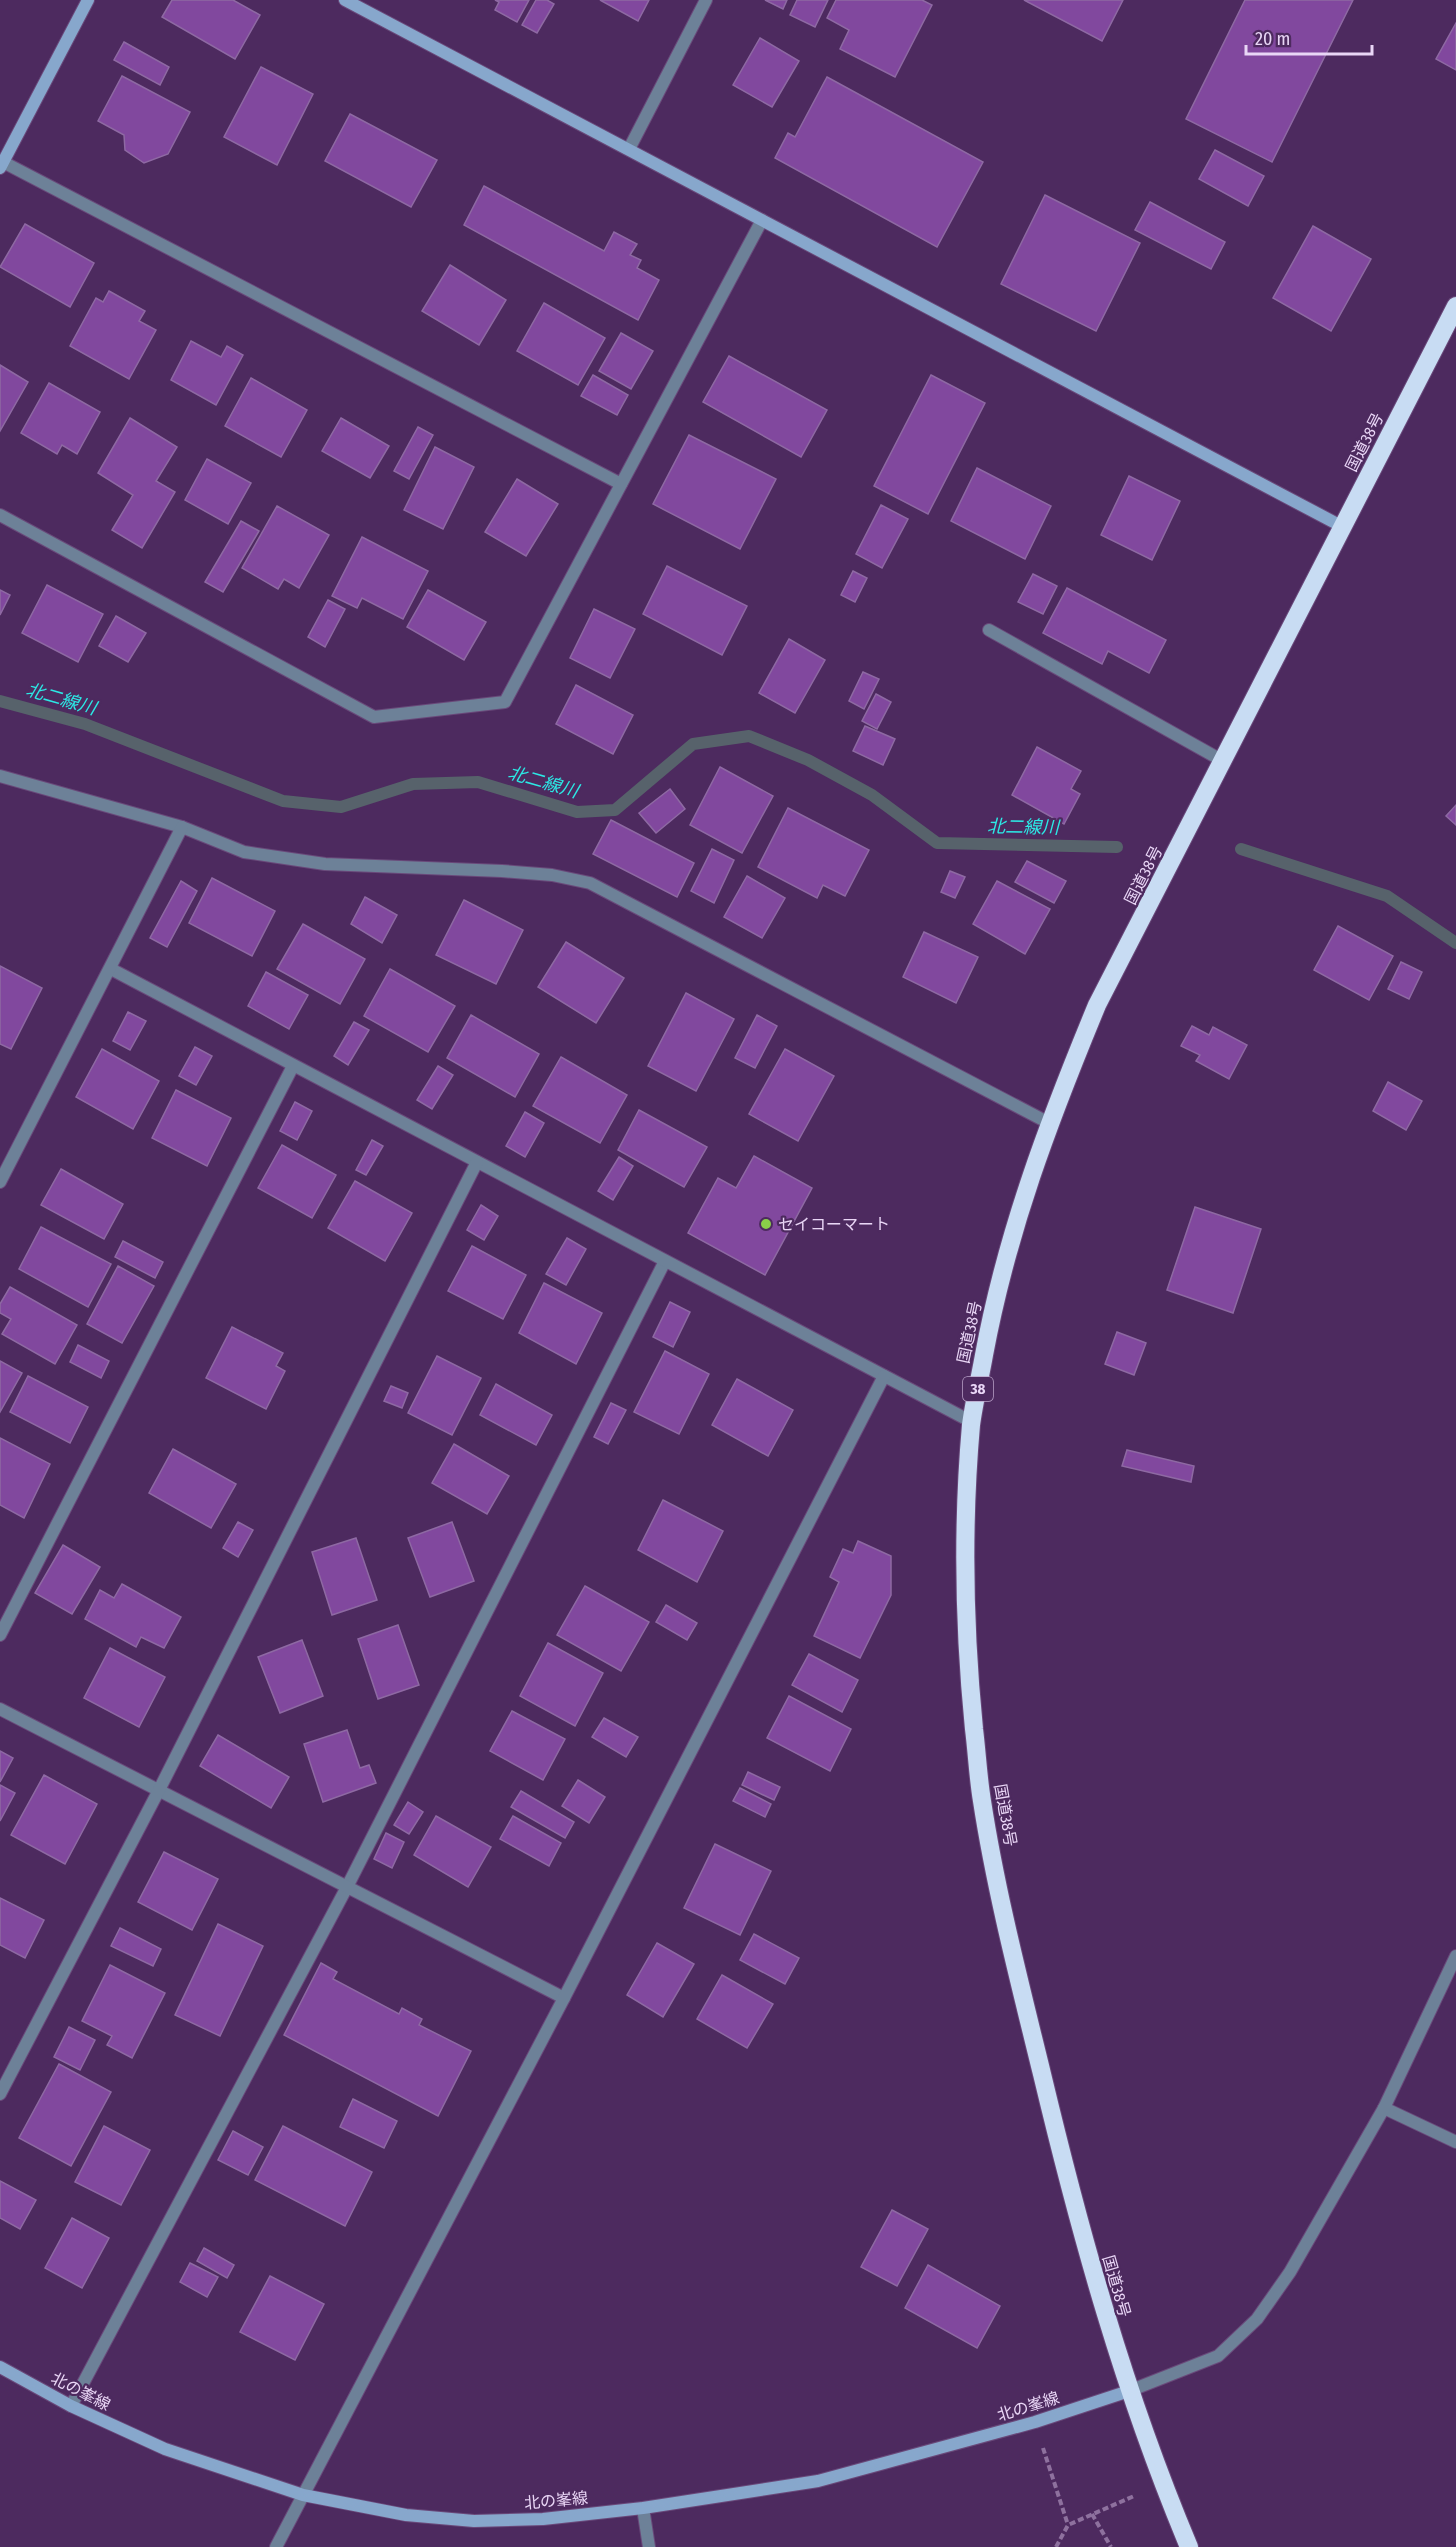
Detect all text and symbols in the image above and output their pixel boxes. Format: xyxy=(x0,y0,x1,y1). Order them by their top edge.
scale bar xyxy=(1246,18,1372,56)
text: 20 m xyxy=(1255,28,1290,50)
street label: 国道38号 xyxy=(1342,410,1387,475)
water label: 北二線川 xyxy=(23,679,101,720)
water label: 北二線川 xyxy=(505,762,583,803)
water label: 北二線川 xyxy=(987,815,1061,839)
street label: 国道38号 xyxy=(1121,843,1166,908)
place label: セイコーマート xyxy=(778,1215,890,1234)
marker: セイコーマート xyxy=(759,1217,773,1231)
street label: 国道38号 xyxy=(954,1299,985,1365)
road number: 38 xyxy=(963,1377,993,1401)
street label: 国道38号 xyxy=(991,1782,1020,1848)
street label: 国道38号 xyxy=(1099,2253,1134,2319)
street label: 北の峯線 xyxy=(48,2368,114,2414)
street label: 北の峯線 xyxy=(995,2388,1062,2425)
street label: 北の峯線 xyxy=(523,2488,589,2513)

